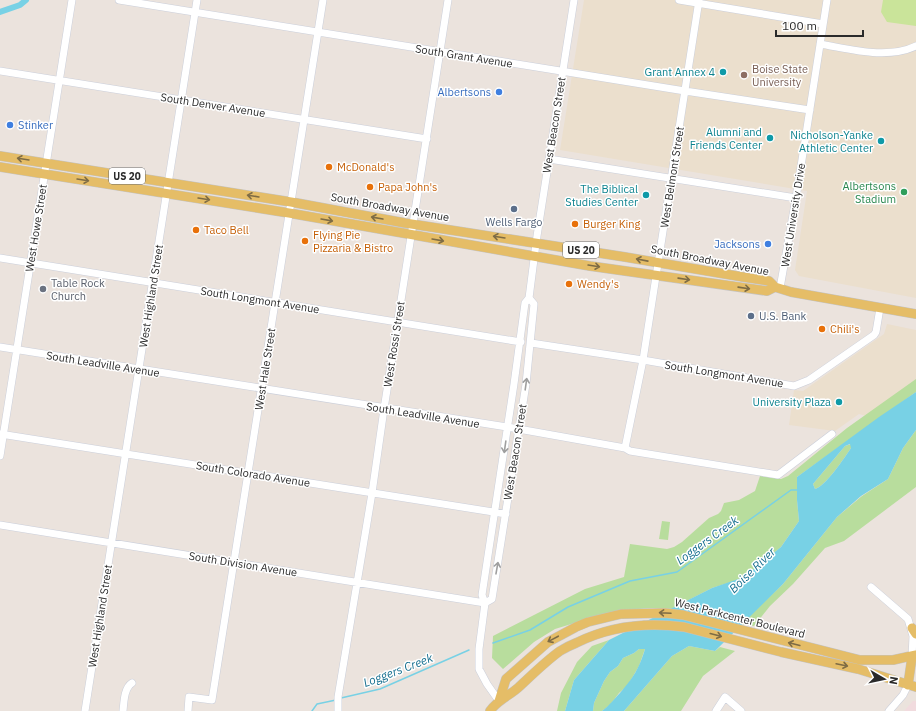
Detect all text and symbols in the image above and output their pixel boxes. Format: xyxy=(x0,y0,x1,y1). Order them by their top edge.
scale bar xyxy=(776,12,863,38)
text: 100 m xyxy=(782,18,817,33)
street label: South Grant Avenue xyxy=(414,41,514,71)
place label: Boise State University xyxy=(752,62,808,89)
place label: Grant Annex 4 xyxy=(645,65,715,79)
marker: Grant Annex 4 xyxy=(718,67,728,77)
marker: Boise State University xyxy=(739,70,749,80)
street label: West Beacon Street xyxy=(539,76,569,174)
place label: Albertsons xyxy=(437,85,491,99)
marker: Albertsons xyxy=(494,87,504,97)
street label: South Denver Avenue xyxy=(160,90,266,120)
place label: Stinker xyxy=(18,118,53,132)
marker: Stinker xyxy=(5,120,15,130)
street label: West Belmont Street xyxy=(657,125,687,229)
place label: Alumni and Friends Center xyxy=(690,125,762,152)
place label: Nicholson-Yanke Athletic Center xyxy=(790,128,873,155)
marker: Alumni and Friends Center xyxy=(765,133,775,143)
marker: Nicholson-Yanke Athletic Center xyxy=(876,136,886,146)
one-way arrow xyxy=(17,155,30,163)
place label: McDonald's xyxy=(337,160,395,174)
marker: McDonald's xyxy=(324,162,334,172)
street label: West University Drive xyxy=(778,162,808,268)
road number: US 20 xyxy=(109,168,145,184)
one-way arrow xyxy=(76,176,89,184)
place label: Albertsons Stadium xyxy=(842,179,896,206)
place label: Papa John's xyxy=(378,180,437,194)
marker: Papa John's xyxy=(365,182,375,192)
place label: The Biblical Studies Center xyxy=(565,182,638,209)
street label: West Howe Street xyxy=(22,183,50,273)
marker: Albertsons Stadium xyxy=(899,187,909,197)
street label: South Broadway Avenue xyxy=(330,190,450,224)
marker: The Biblical Studies Center xyxy=(641,190,651,200)
one-way arrow xyxy=(247,192,260,200)
one-way arrow xyxy=(197,195,210,203)
marker: Wells Fargo xyxy=(509,204,519,214)
one-way arrow xyxy=(371,214,384,222)
place label: Wells Fargo xyxy=(486,215,542,229)
one-way arrow xyxy=(320,216,333,224)
place label: Burger King xyxy=(583,217,641,231)
marker: Burger King xyxy=(570,219,580,229)
place label: Taco Bell xyxy=(204,223,249,237)
marker: Taco Bell xyxy=(191,225,201,235)
place label: Flying Pie Pizzaria & Bistro xyxy=(313,228,393,255)
one-way arrow xyxy=(493,233,506,241)
marker: Flying Pie Pizzaria & Bistro xyxy=(300,236,310,246)
one-way arrow xyxy=(431,236,444,244)
place label: Jacksons xyxy=(714,237,760,251)
marker: Jacksons xyxy=(763,239,773,249)
road number: US 20 xyxy=(563,242,599,258)
street label: South Broadway Avenue xyxy=(650,242,770,278)
street label: West Highland Street xyxy=(136,243,166,349)
one-way arrow xyxy=(636,256,649,264)
one-way arrow xyxy=(587,263,600,271)
one-way arrow xyxy=(677,275,690,283)
place label: Table Rock Church xyxy=(51,276,105,303)
place label: Wendy's xyxy=(577,277,619,291)
marker: Wendy's xyxy=(564,279,574,289)
marker: Table Rock Church xyxy=(38,284,48,294)
street label: South Longmont Avenue xyxy=(199,284,321,316)
one-way arrow xyxy=(737,284,750,292)
street label: West Rossi Street xyxy=(380,300,408,388)
place label: U.S. Bank xyxy=(759,309,807,323)
marker: U.S. Bank xyxy=(746,311,756,321)
place label: Chili's xyxy=(830,322,860,336)
marker: Chili's xyxy=(817,324,827,334)
street label: West Hale Street xyxy=(252,327,278,411)
street label: South Leadville Avenue xyxy=(45,348,161,380)
street label: South Longmont Avenue xyxy=(663,358,785,390)
one-way arrow xyxy=(522,378,530,391)
place label: University Plaza xyxy=(753,395,831,409)
marker: University Plaza xyxy=(834,397,844,407)
street label: South Leadville Avenue xyxy=(365,399,481,431)
street label: West Beacon Street xyxy=(500,403,530,501)
one-way arrow xyxy=(501,440,509,453)
street label: South Colorado Avenue xyxy=(195,458,311,490)
water label: Loggers Creek xyxy=(673,512,742,568)
water label: Boise River xyxy=(726,544,779,596)
street label: South Division Avenue xyxy=(188,549,298,579)
one-way arrow xyxy=(493,562,501,575)
street label: West Highland Street xyxy=(85,563,115,669)
street label: West Parkcenter Boulevard xyxy=(673,595,807,641)
one-way arrow xyxy=(659,609,672,617)
one-way arrow xyxy=(710,632,723,640)
one-way arrow xyxy=(547,636,559,643)
one-way arrow xyxy=(788,640,801,647)
water label: Loggers Creek xyxy=(361,650,436,690)
north arrow xyxy=(864,659,904,699)
one-way arrow xyxy=(835,662,848,670)
text: N xyxy=(886,676,901,686)

